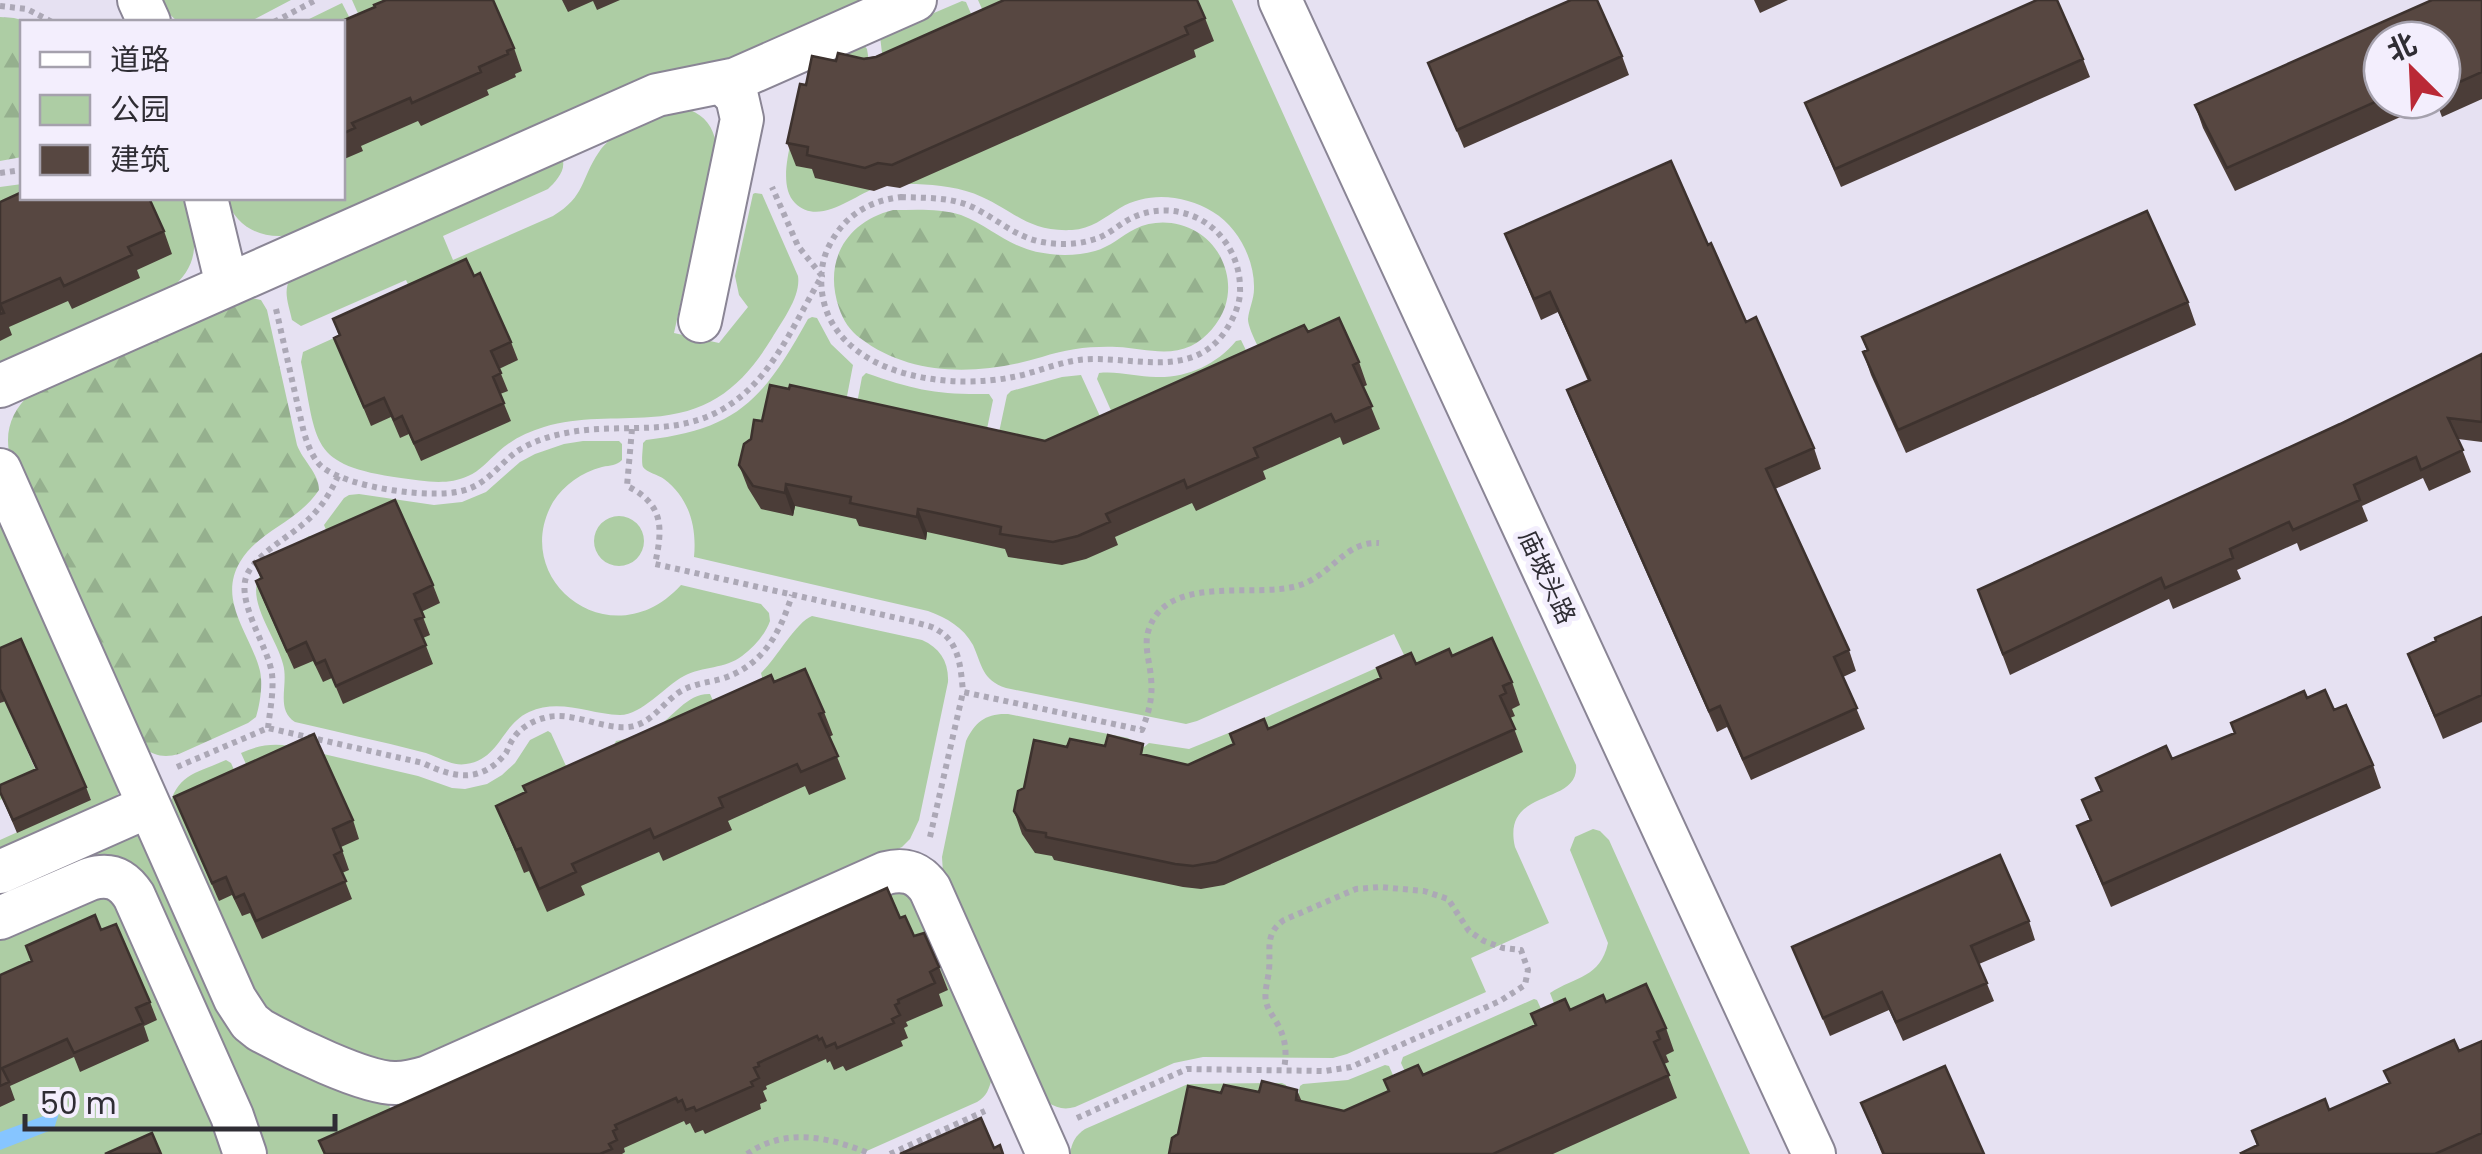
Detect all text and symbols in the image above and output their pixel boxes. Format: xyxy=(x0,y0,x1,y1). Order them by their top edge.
legend xyxy=(20,20,345,200)
north arrow xyxy=(2362,20,2462,120)
text: 北 xyxy=(2381,24,2423,71)
text: 道路 xyxy=(110,38,170,81)
text: 公园 xyxy=(110,88,170,131)
text: 建筑 xyxy=(110,138,170,181)
street label: 庙坡头路 xyxy=(1510,524,1584,630)
scale bar xyxy=(25,1069,335,1131)
text: 50 m xyxy=(40,1082,117,1125)

